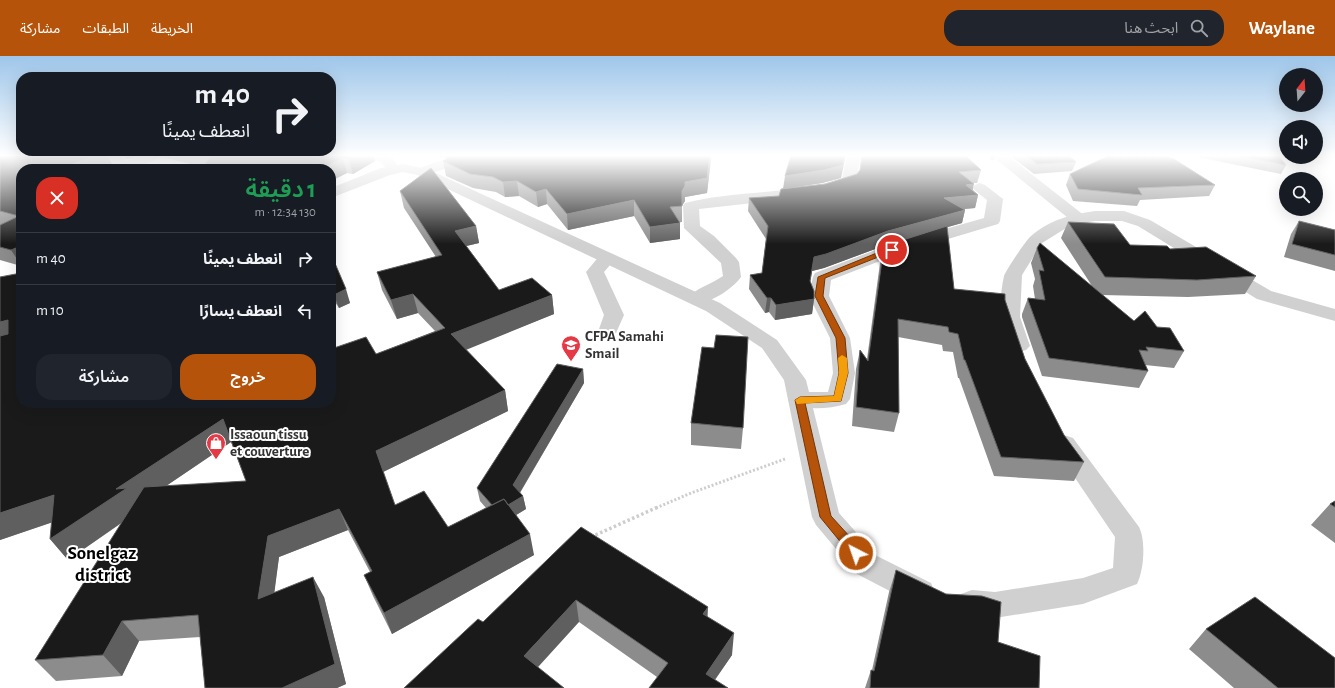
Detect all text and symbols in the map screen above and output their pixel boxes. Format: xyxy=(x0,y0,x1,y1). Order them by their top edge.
search box xyxy=(944,10,1224,46)
icon: search xyxy=(1188,17,1210,39)
text: Waylane xyxy=(1248,19,1315,38)
text: ابحث هنا xyxy=(1124,21,1178,36)
text: مشاركة xyxy=(20,22,60,36)
text: الطبقات xyxy=(82,22,129,36)
text: الخريطة xyxy=(151,22,193,36)
north arrow xyxy=(1279,68,1323,112)
map controls xyxy=(1279,68,1323,216)
text: 40 m xyxy=(194,81,250,109)
icon: right xyxy=(264,88,316,140)
button: sound xyxy=(1279,120,1323,164)
text: انعطف يمينًا xyxy=(162,123,250,141)
button: search xyxy=(1279,172,1323,216)
button: close xyxy=(36,177,78,219)
text: 1 دقيقة xyxy=(246,178,316,202)
text: 130 m · 12:34 xyxy=(255,206,316,219)
pin xyxy=(875,233,909,267)
icon: arrive xyxy=(881,239,903,261)
icon: right xyxy=(294,248,316,270)
text: 40 m xyxy=(36,251,66,266)
text: انعطف يمينًا xyxy=(203,252,282,267)
icon: left xyxy=(294,300,316,322)
text: 10 m xyxy=(36,303,64,318)
text: انعطف يسارًا xyxy=(199,304,282,319)
place label: CFPA Samahi Smail xyxy=(585,329,664,361)
school or university icon: CFPA Samahi Smail xyxy=(560,334,582,362)
button: مشاركة xyxy=(36,354,172,400)
button: خروج xyxy=(180,354,316,400)
place label: Issaoun tissu et couverture xyxy=(230,427,309,459)
shop icon: Issaoun tissu et couverture xyxy=(205,432,227,460)
position arrow xyxy=(835,532,877,574)
district label: Sonelgaz district xyxy=(68,544,136,585)

